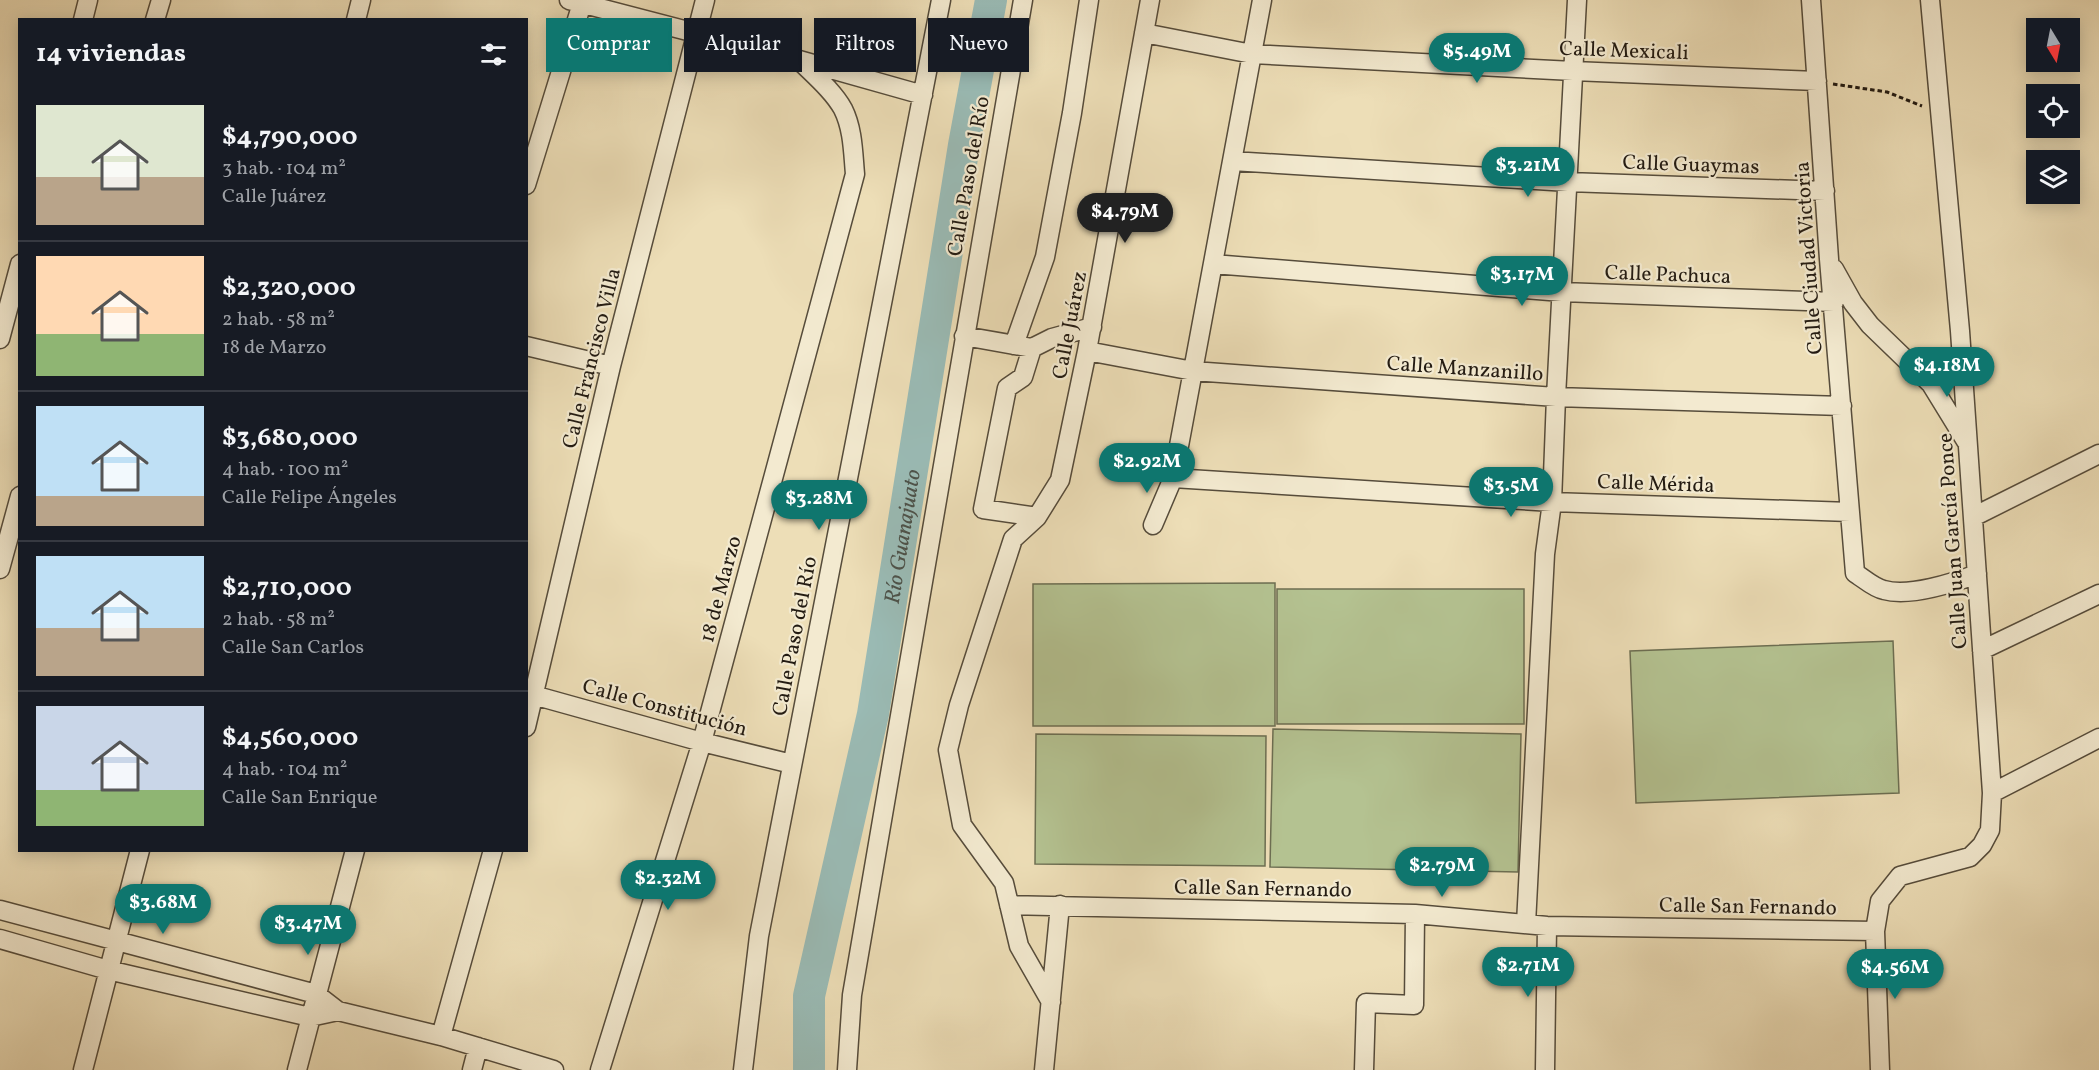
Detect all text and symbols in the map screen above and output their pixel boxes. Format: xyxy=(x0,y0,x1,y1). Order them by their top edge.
chip: Comprar xyxy=(546,18,672,72)
chip: Alquilar xyxy=(684,18,802,72)
chip: Filtros xyxy=(814,18,916,72)
chip: Nuevo xyxy=(928,18,1029,72)
north arrow xyxy=(2026,18,2080,72)
map controls xyxy=(2026,18,2080,204)
pin: $5.49M xyxy=(1428,33,1526,84)
street label: Calle Mexicali xyxy=(1559,35,1689,68)
text: 14 viviendas xyxy=(36,36,186,72)
icon: filters xyxy=(477,38,510,71)
text: $5.49M xyxy=(1443,38,1511,66)
button: locate xyxy=(2026,84,2080,138)
street label: Calle Paso del Río xyxy=(941,94,998,259)
text: $4,790,000 xyxy=(222,119,358,155)
icon: home xyxy=(84,129,156,201)
pin: $3.21M xyxy=(1479,147,1577,198)
street label: Calle Guaymas xyxy=(1622,149,1760,182)
button: layers xyxy=(2026,150,2080,204)
text: $3.21M xyxy=(1496,152,1560,180)
text: 3 hab. · 104 m² xyxy=(222,155,346,183)
street label: Calle Ciudad Victoria xyxy=(1788,160,1831,355)
text: Calle Juárez xyxy=(222,183,326,211)
pin: $4.79M xyxy=(1076,193,1174,244)
text: $4.79M xyxy=(1091,198,1159,226)
pin: $3.17M xyxy=(1473,256,1571,307)
street label: Calle Pachuca xyxy=(1604,259,1732,292)
text: $3.17M xyxy=(1490,261,1554,289)
street label: Calle Francisco Villa xyxy=(556,265,629,452)
street label: Calle Juárez xyxy=(1046,269,1095,382)
text: $2,320,000 xyxy=(222,270,356,306)
icon: home xyxy=(84,280,156,352)
text: 2 hab. · 58 m² xyxy=(222,306,335,334)
text: 18 de Marzo xyxy=(222,334,326,362)
pin: $4.18M xyxy=(1898,347,1996,398)
street label: Calle Manzanillo xyxy=(1386,350,1544,389)
text: $4.18M xyxy=(1913,352,1981,380)
text: $3,680,000 xyxy=(222,420,358,456)
icon: home xyxy=(84,430,156,502)
street label: Calle Juan García Ponce xyxy=(1931,432,1976,650)
pin: $2.92M xyxy=(1098,443,1196,494)
text: $2.92M xyxy=(1113,448,1181,476)
text: 4 hab. · 100 m² xyxy=(222,456,349,484)
water label: Río Guanajuato xyxy=(878,467,930,606)
pin: $3.5M xyxy=(1469,467,1553,518)
street label: Calle Mérida xyxy=(1597,468,1715,501)
text: $3.5M xyxy=(1483,472,1539,500)
pin: $3.28M xyxy=(770,480,868,531)
text: Calle Felipe Ángeles xyxy=(222,484,397,512)
text: $3.28M xyxy=(785,485,853,513)
street label: 18 de Marzo xyxy=(693,533,750,646)
street label: Calle Paso del Río xyxy=(766,554,825,719)
text: $2,710,000 xyxy=(222,570,352,606)
icon: home xyxy=(84,580,156,652)
text: 2 hab. · 58 m² xyxy=(222,606,335,634)
text: Calle San Carlos xyxy=(222,634,364,662)
street label: Calle Constitución xyxy=(579,672,750,744)
text: $4,560,000 xyxy=(222,720,358,756)
icon: home xyxy=(84,730,156,802)
text: 4 hab. · 104 m² xyxy=(222,756,348,784)
text: Calle San Enrique xyxy=(222,784,377,812)
pin: $2.79M xyxy=(1393,847,1491,898)
text: $2.79M xyxy=(1409,852,1475,880)
pin: $2.32M xyxy=(619,860,717,911)
text: $2.32M xyxy=(635,865,701,893)
street label: Calle San Fernando xyxy=(1174,873,1352,906)
pin: $3.68M xyxy=(114,884,212,935)
text: $3.68M xyxy=(129,889,197,917)
street label: Calle San Fernando xyxy=(1659,891,1837,924)
pin: $3.47M xyxy=(259,905,357,956)
text: $3.47M xyxy=(274,910,342,938)
pin: $2.71M xyxy=(1479,947,1577,998)
pin: $4.56M xyxy=(1846,949,1944,1000)
text: $2.71M xyxy=(1496,952,1560,980)
text: $4.56M xyxy=(1861,954,1929,982)

